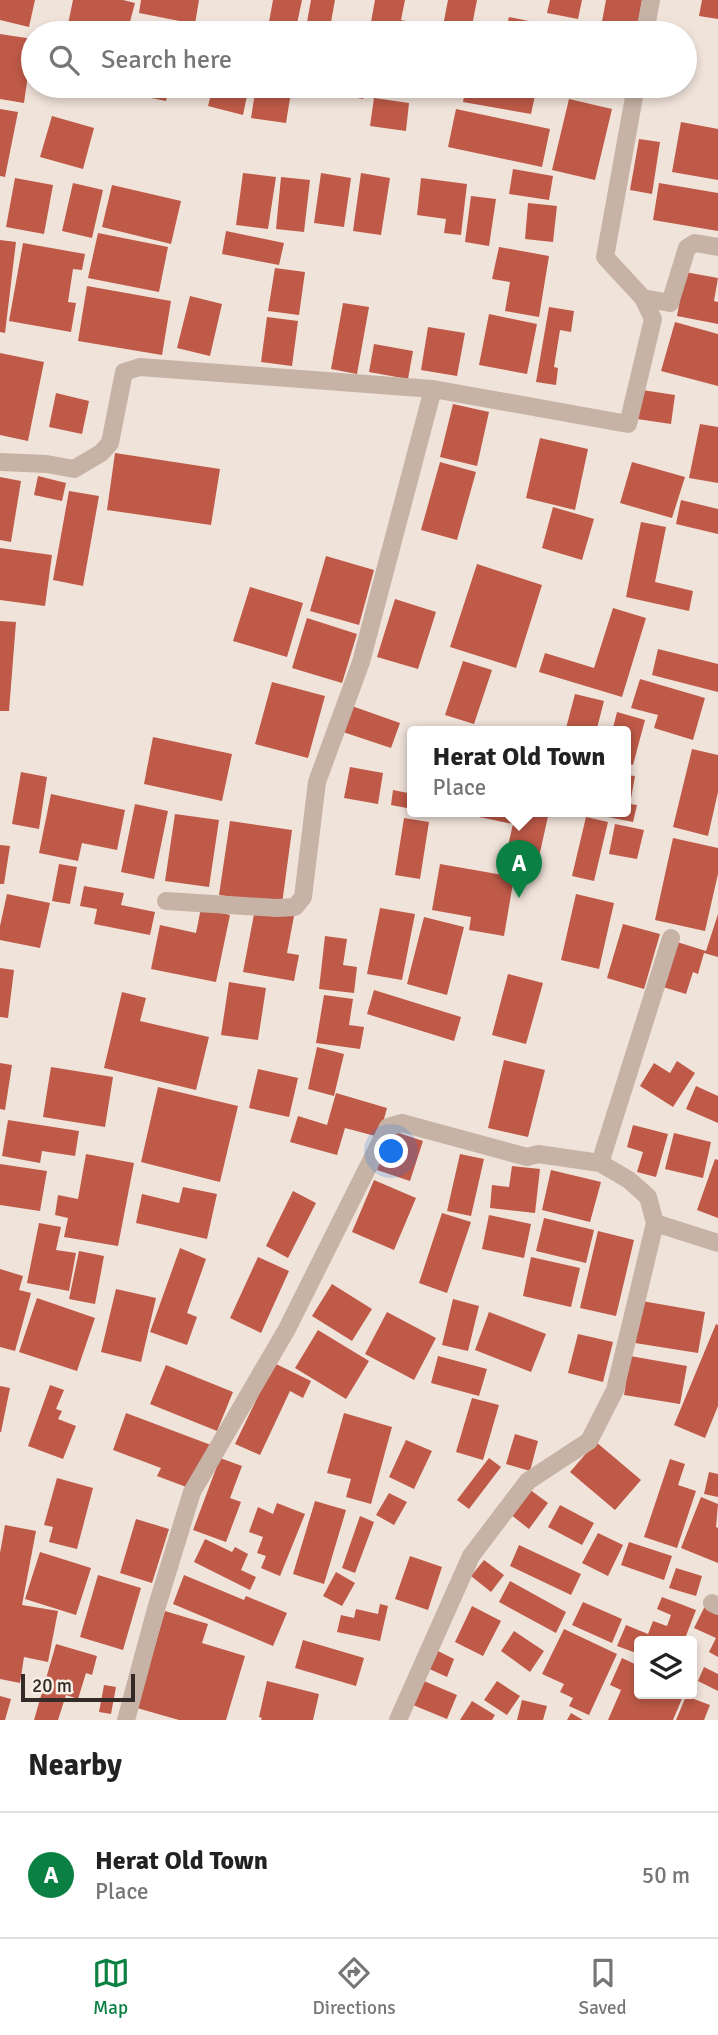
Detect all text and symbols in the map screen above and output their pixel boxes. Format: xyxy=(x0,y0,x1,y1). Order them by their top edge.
search box xyxy=(21,21,697,98)
icon: search xyxy=(45,41,83,79)
text: Search here xyxy=(101,44,232,76)
popup xyxy=(407,726,631,817)
text: Herat Old Town xyxy=(433,741,605,773)
text: Place xyxy=(433,773,486,802)
pin: A xyxy=(496,840,542,898)
your location xyxy=(374,1134,408,1168)
map controls xyxy=(634,1636,697,1699)
button: layers xyxy=(634,1636,697,1699)
scale bar xyxy=(21,1671,135,1703)
text: 20 m xyxy=(32,1674,72,1698)
text: Nearby xyxy=(28,1747,122,1784)
text: Herat Old Town xyxy=(95,1845,268,1877)
text: A xyxy=(44,1861,58,1890)
text: 50 m xyxy=(642,1861,690,1890)
text: Place xyxy=(95,1877,149,1906)
tab: Map xyxy=(92,1954,130,2020)
tab: Directions xyxy=(313,1954,396,2020)
tab: Saved xyxy=(579,1954,626,2020)

